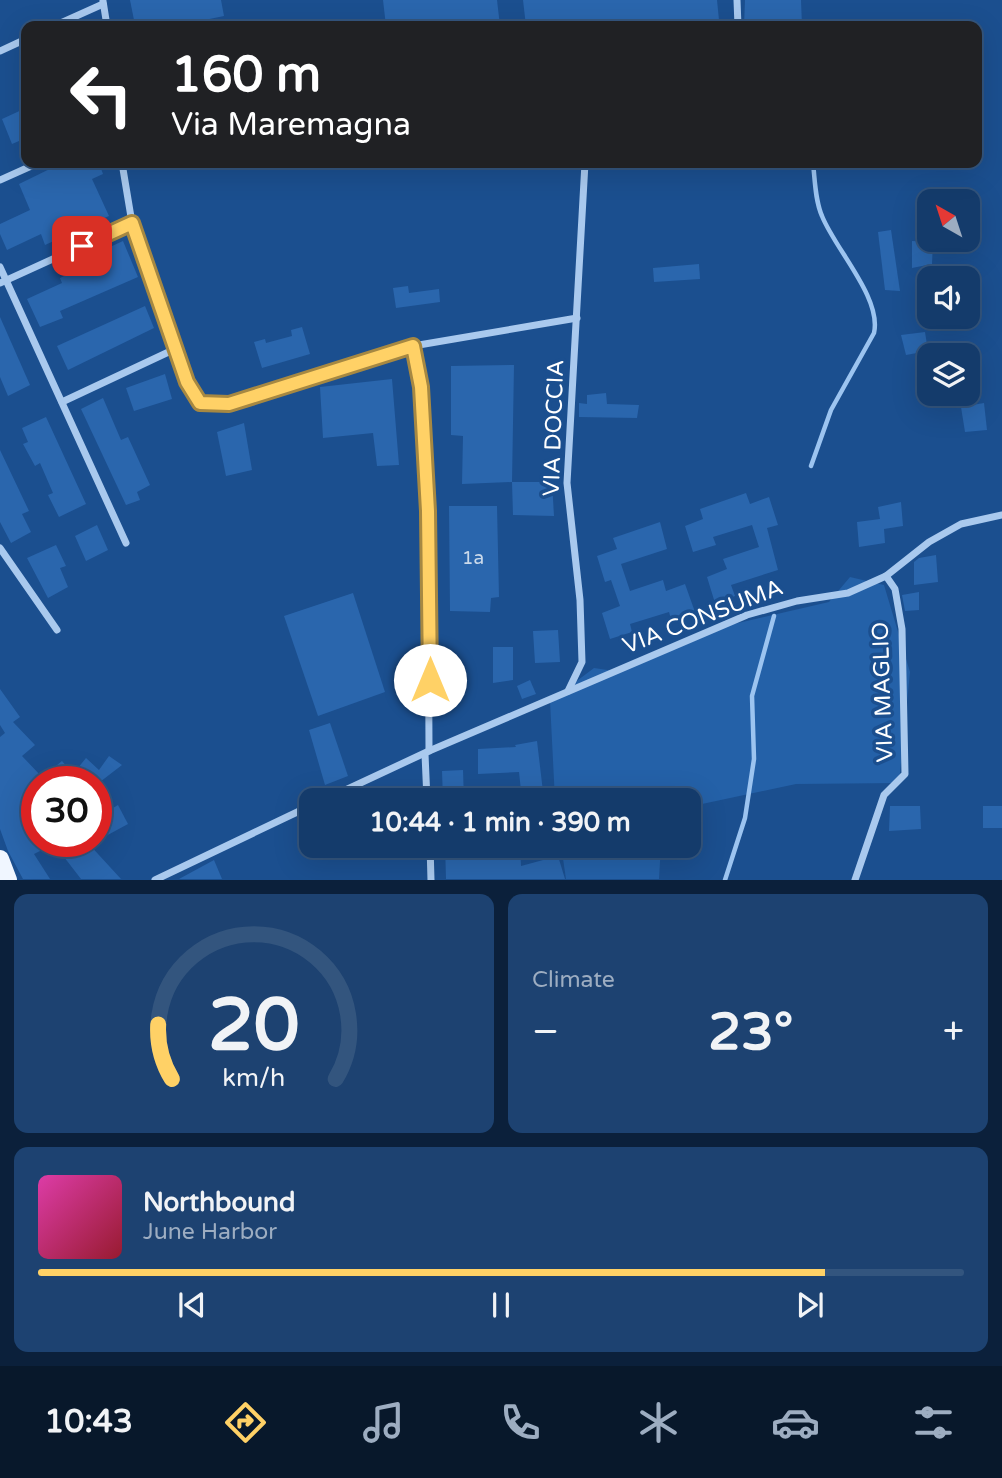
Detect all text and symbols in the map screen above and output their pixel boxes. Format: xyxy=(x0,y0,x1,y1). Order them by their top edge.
text: 160 m xyxy=(171,46,321,105)
icon: left xyxy=(56,49,147,140)
text: Via Maremagna xyxy=(171,106,411,144)
north arrow xyxy=(917,189,980,252)
map controls xyxy=(917,189,980,406)
pin xyxy=(52,216,112,276)
icon: arrive xyxy=(63,227,101,265)
button: sound xyxy=(917,266,980,329)
button: layers xyxy=(917,343,980,406)
street label: VIA DOCCIA xyxy=(538,359,570,497)
house number: 1a xyxy=(462,547,484,569)
street label: VIA CONSUMA xyxy=(619,574,787,660)
street label: VIA MAGLIO xyxy=(867,621,899,763)
position arrow xyxy=(393,643,467,717)
speed limit sign: 30 xyxy=(21,766,112,857)
text: 10:44 · 1 min · 390 m xyxy=(369,807,631,838)
text: Climate xyxy=(532,966,615,994)
text: 20 xyxy=(208,983,300,1071)
text: 23° xyxy=(708,1001,793,1064)
text: − xyxy=(532,1009,559,1055)
text: + xyxy=(943,1009,964,1055)
text: km/h xyxy=(223,1063,285,1093)
text: Northbound xyxy=(143,1187,295,1218)
text: June Harbor xyxy=(143,1218,277,1246)
icon: previous xyxy=(173,1286,211,1324)
icon: pause xyxy=(482,1286,520,1324)
icon: next xyxy=(791,1286,829,1324)
icon: directions xyxy=(221,1398,270,1447)
icon: music xyxy=(359,1398,408,1447)
icon: phone xyxy=(496,1398,545,1447)
icon: climate xyxy=(634,1398,683,1447)
icon: car xyxy=(771,1398,820,1447)
icon: filters xyxy=(909,1398,958,1447)
text: 10:43 xyxy=(44,1403,133,1441)

